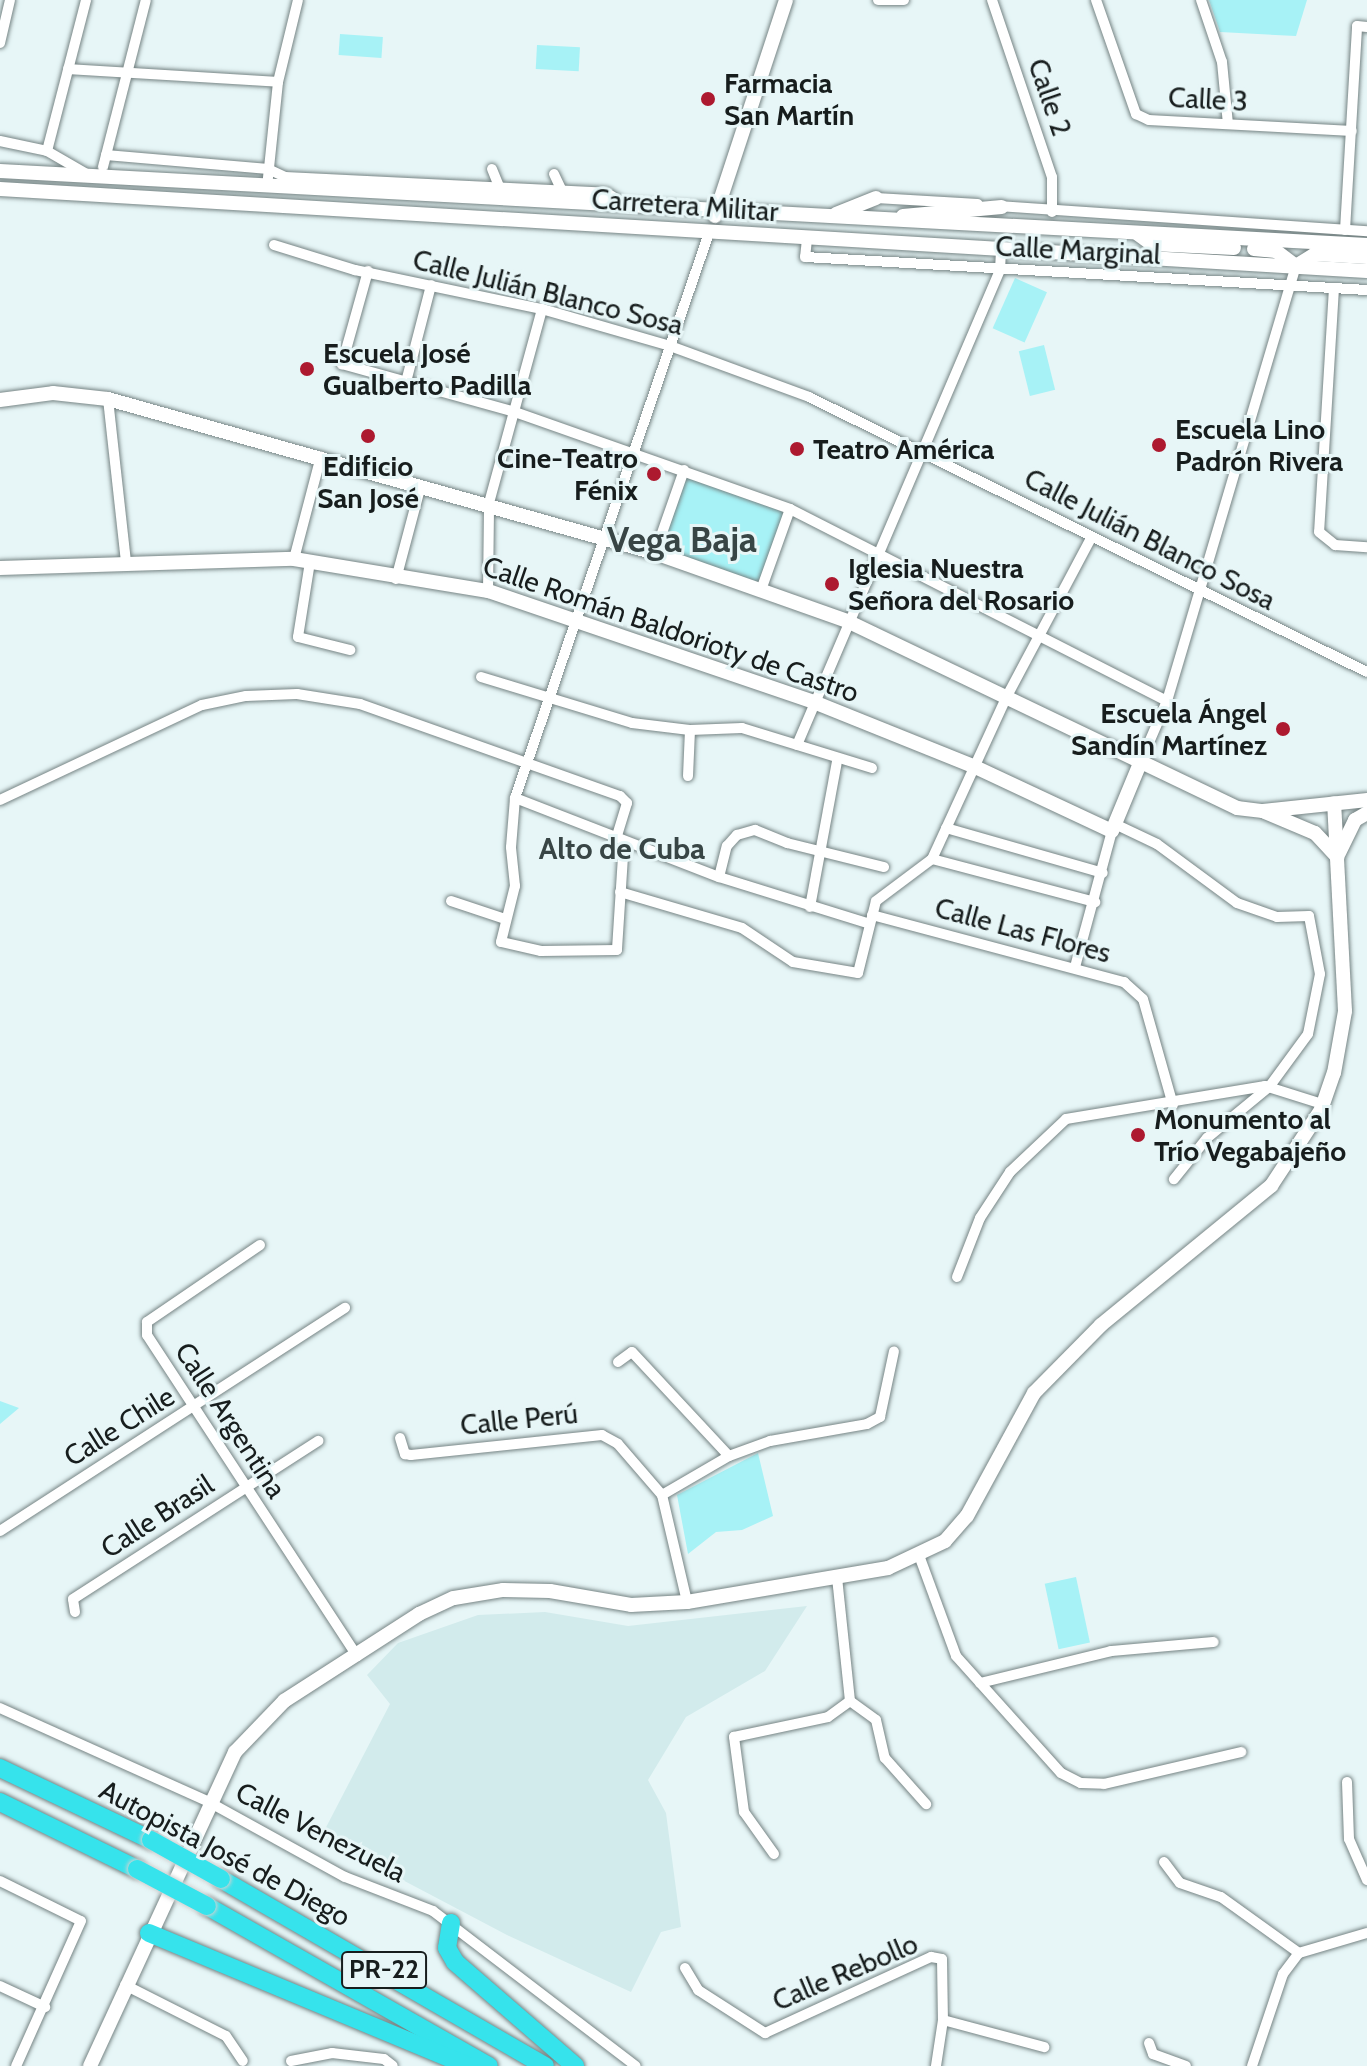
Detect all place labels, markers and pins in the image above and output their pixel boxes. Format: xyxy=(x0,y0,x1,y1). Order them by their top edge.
place label: Farmacia San Martín xyxy=(724,66,854,132)
marker: Farmacia San Martín xyxy=(699,90,717,108)
place label: Escuela José Gualberto Padilla xyxy=(323,336,531,402)
marker: Escuela José Gualberto Padilla xyxy=(298,360,316,378)
place label: Escuela Lino Padrón Rivera xyxy=(1175,412,1343,478)
marker: Edificio San José xyxy=(359,427,377,445)
place label: Teatro América xyxy=(813,432,994,466)
marker: Escuela Lino Padrón Rivera xyxy=(1150,436,1168,454)
marker: Teatro América xyxy=(788,440,806,458)
place label: Cine-Teatro Fénix xyxy=(497,441,638,507)
place label: Edificio San José xyxy=(317,449,419,515)
marker: Cine-Teatro Fénix xyxy=(645,465,663,483)
place label: Iglesia Nuestra Señora del Rosario xyxy=(848,551,1074,617)
marker: Iglesia Nuestra Señora del Rosario xyxy=(823,575,841,593)
place label: Escuela Ángel Sandín Martínez xyxy=(1071,696,1267,762)
marker: Escuela Ángel Sandín Martínez xyxy=(1274,720,1292,738)
place label: Monumento al Trío Vegabajeño xyxy=(1154,1102,1346,1168)
marker: Monumento al Trío Vegabajeño xyxy=(1129,1126,1147,1144)

